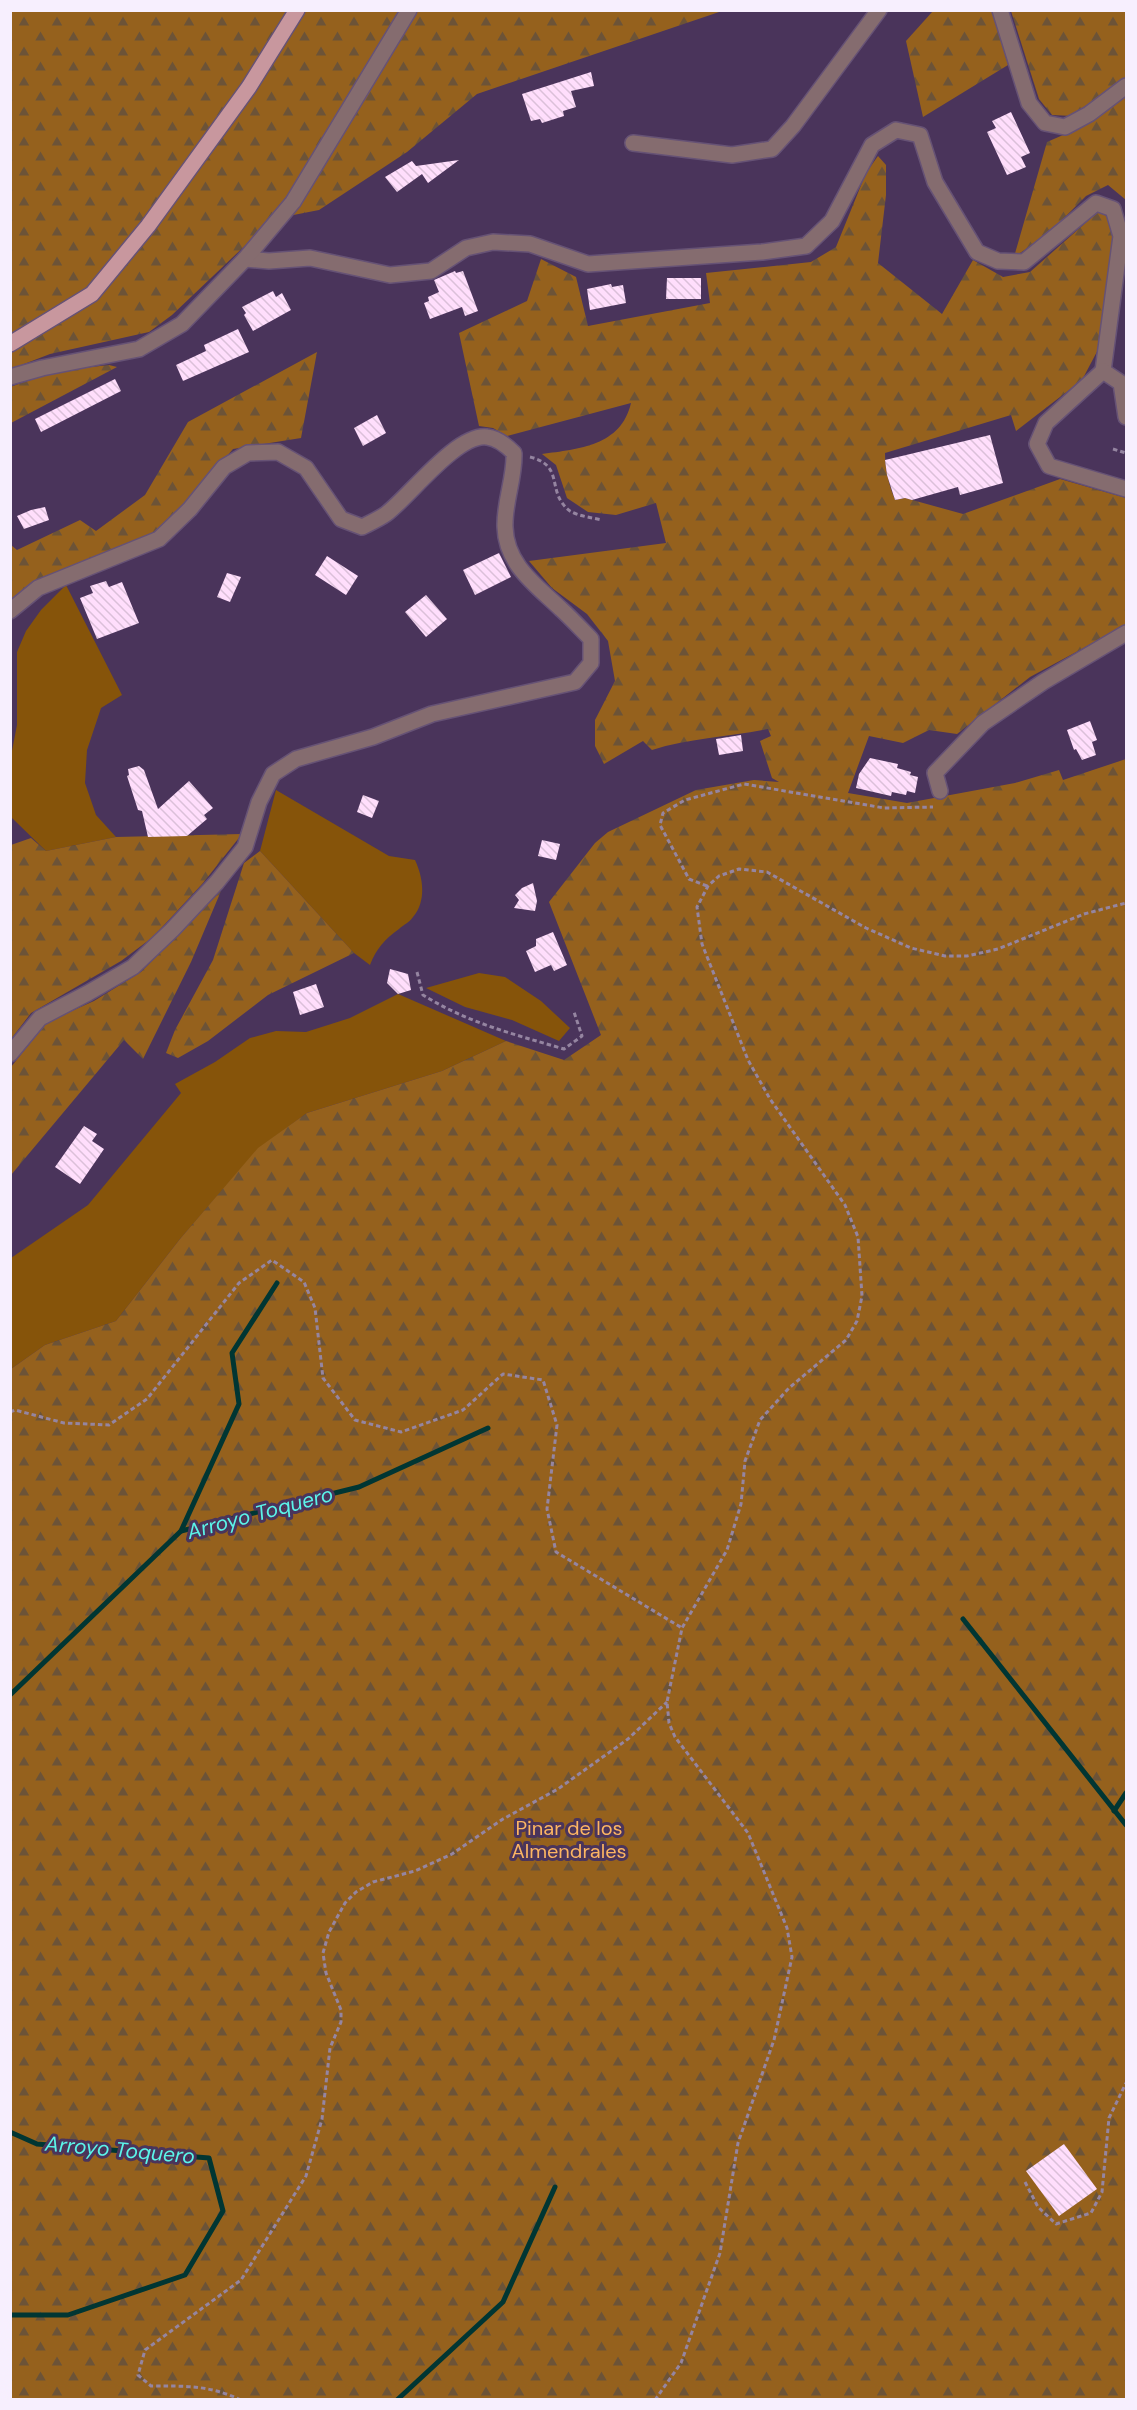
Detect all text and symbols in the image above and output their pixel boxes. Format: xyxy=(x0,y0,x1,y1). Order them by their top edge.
water label: Arroyo Toquero xyxy=(183,1480,336,1546)
park label: Pinar de los Almendrales xyxy=(511,1815,627,1864)
water label: Arroyo Toquero xyxy=(43,2129,196,2170)

